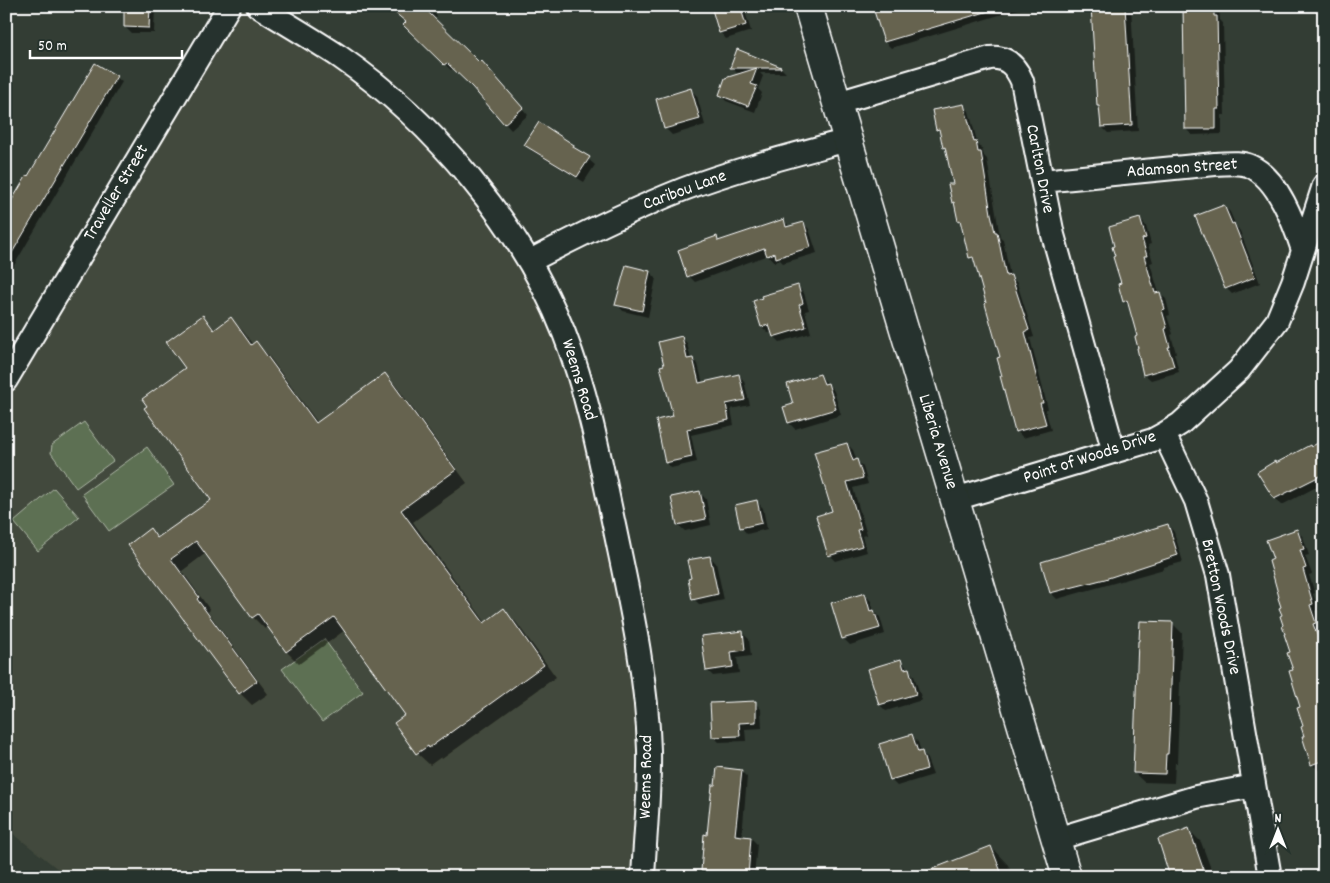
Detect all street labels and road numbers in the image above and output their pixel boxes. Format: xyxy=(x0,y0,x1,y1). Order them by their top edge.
street label: Carlton Drive xyxy=(1018,122,1060,216)
street label: Traveller Street xyxy=(78,140,156,246)
street label: Adamson Street xyxy=(1126,153,1239,185)
street label: Caribou Lane xyxy=(640,164,730,218)
street label: Weems Road xyxy=(554,336,602,424)
street label: Liberia Avenue xyxy=(911,391,963,493)
street label: Point of Woods Drive xyxy=(1020,425,1160,491)
street label: Bretton Woods Drive xyxy=(1193,537,1247,677)
street label: Weems Road xyxy=(634,735,660,819)

